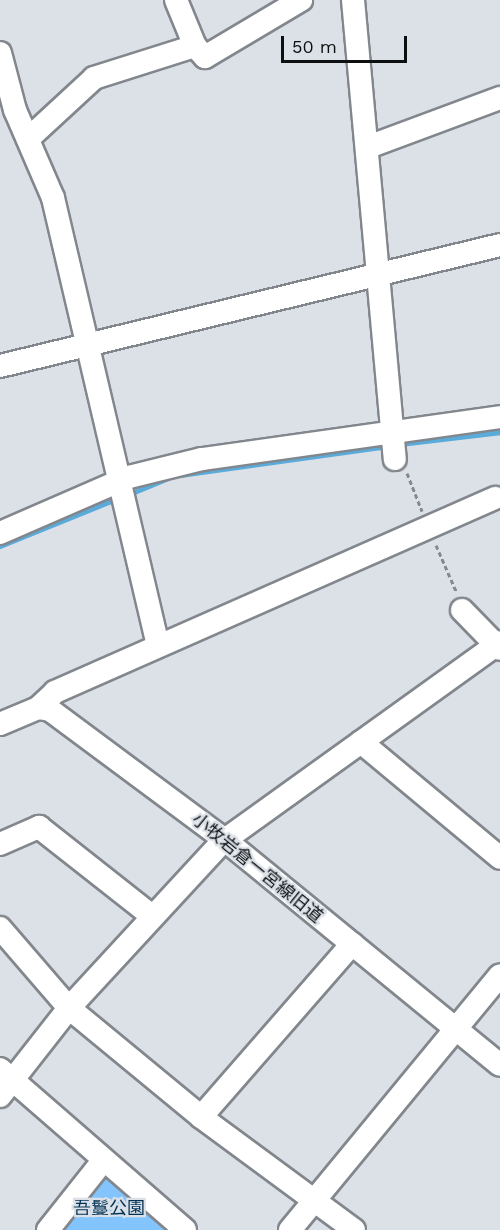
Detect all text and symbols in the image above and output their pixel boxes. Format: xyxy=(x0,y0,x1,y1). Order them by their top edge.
scale bar xyxy=(284,24,410,62)
text: 50 m xyxy=(292,36,337,57)
street label: 小牧岩倉一宮線旧道 xyxy=(187,809,327,927)
park label: 吾鬘公園 xyxy=(73,1197,145,1219)

